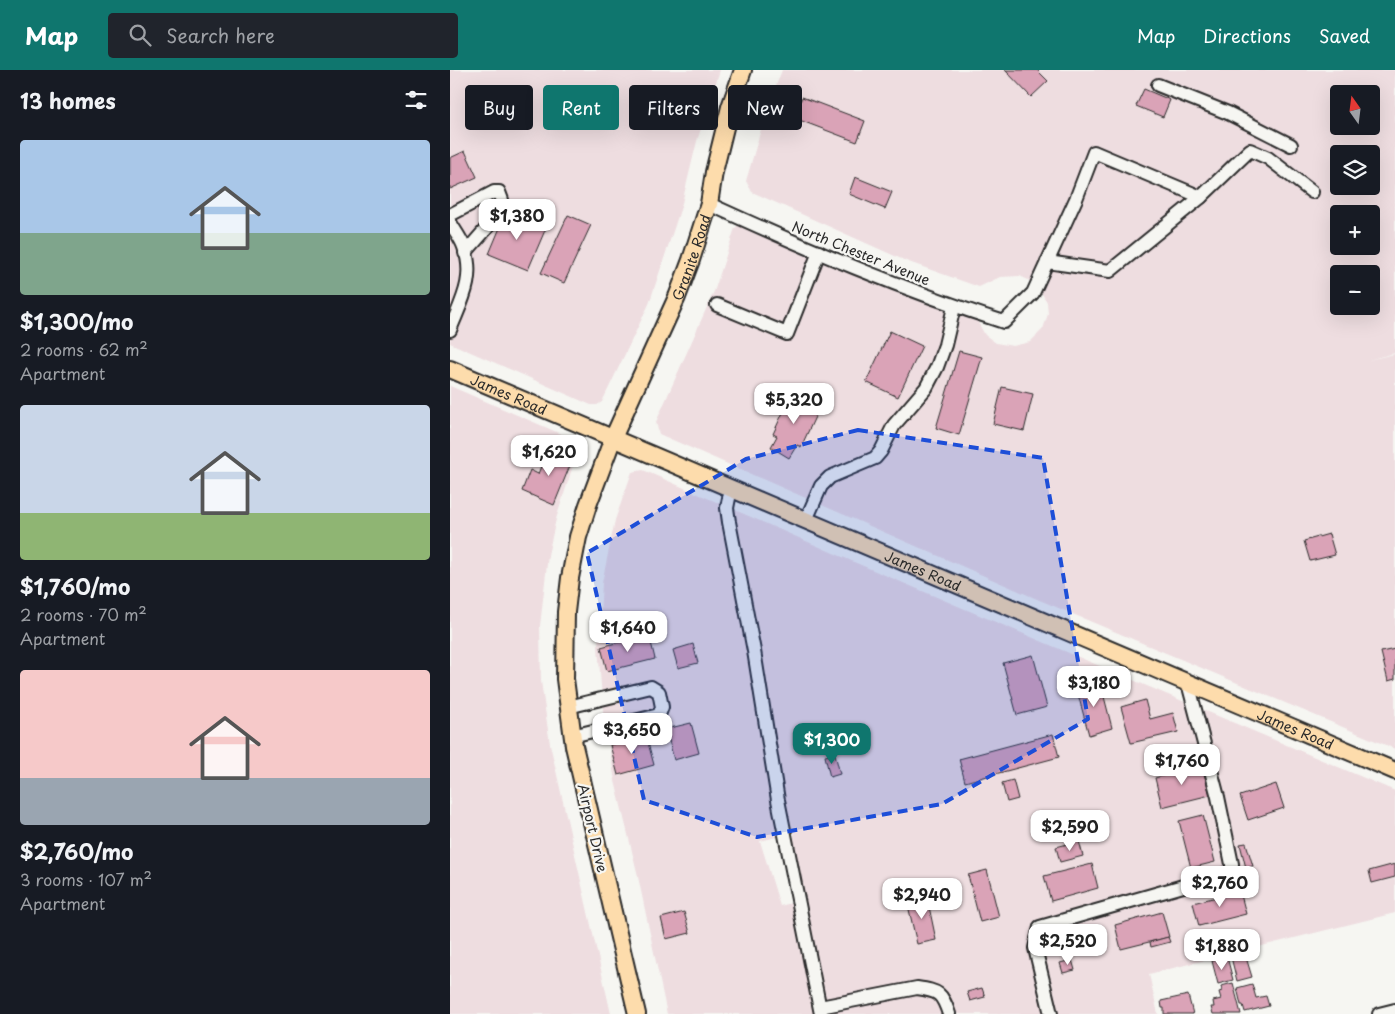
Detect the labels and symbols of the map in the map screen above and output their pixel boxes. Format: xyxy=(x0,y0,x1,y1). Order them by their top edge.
north arrow xyxy=(1330,85,1380,135)
pin: $1,380 xyxy=(476,198,558,241)
street label: Granite Road xyxy=(666,211,716,303)
street label: North Chester Avenue xyxy=(789,216,934,290)
street label: James Road xyxy=(467,368,551,420)
pin: $5,320 xyxy=(753,382,835,425)
pin: $1,620 xyxy=(508,434,590,477)
street label: James Road xyxy=(881,545,965,596)
pin: $1,640 xyxy=(587,610,669,653)
pin: $3,180 xyxy=(1053,666,1135,708)
street label: James Road xyxy=(1254,703,1337,754)
pin: $3,650 xyxy=(591,712,673,755)
pin: $1,300 xyxy=(791,722,873,765)
pin: $1,760 xyxy=(1141,744,1223,786)
street label: Airport Drive xyxy=(573,782,613,875)
pin: $2,590 xyxy=(1029,810,1111,852)
pin: $2,760 xyxy=(1179,866,1261,908)
pin: $2,940 xyxy=(881,878,963,920)
pin: $2,520 xyxy=(1027,924,1109,966)
pin: $1,880 xyxy=(1181,928,1263,971)

